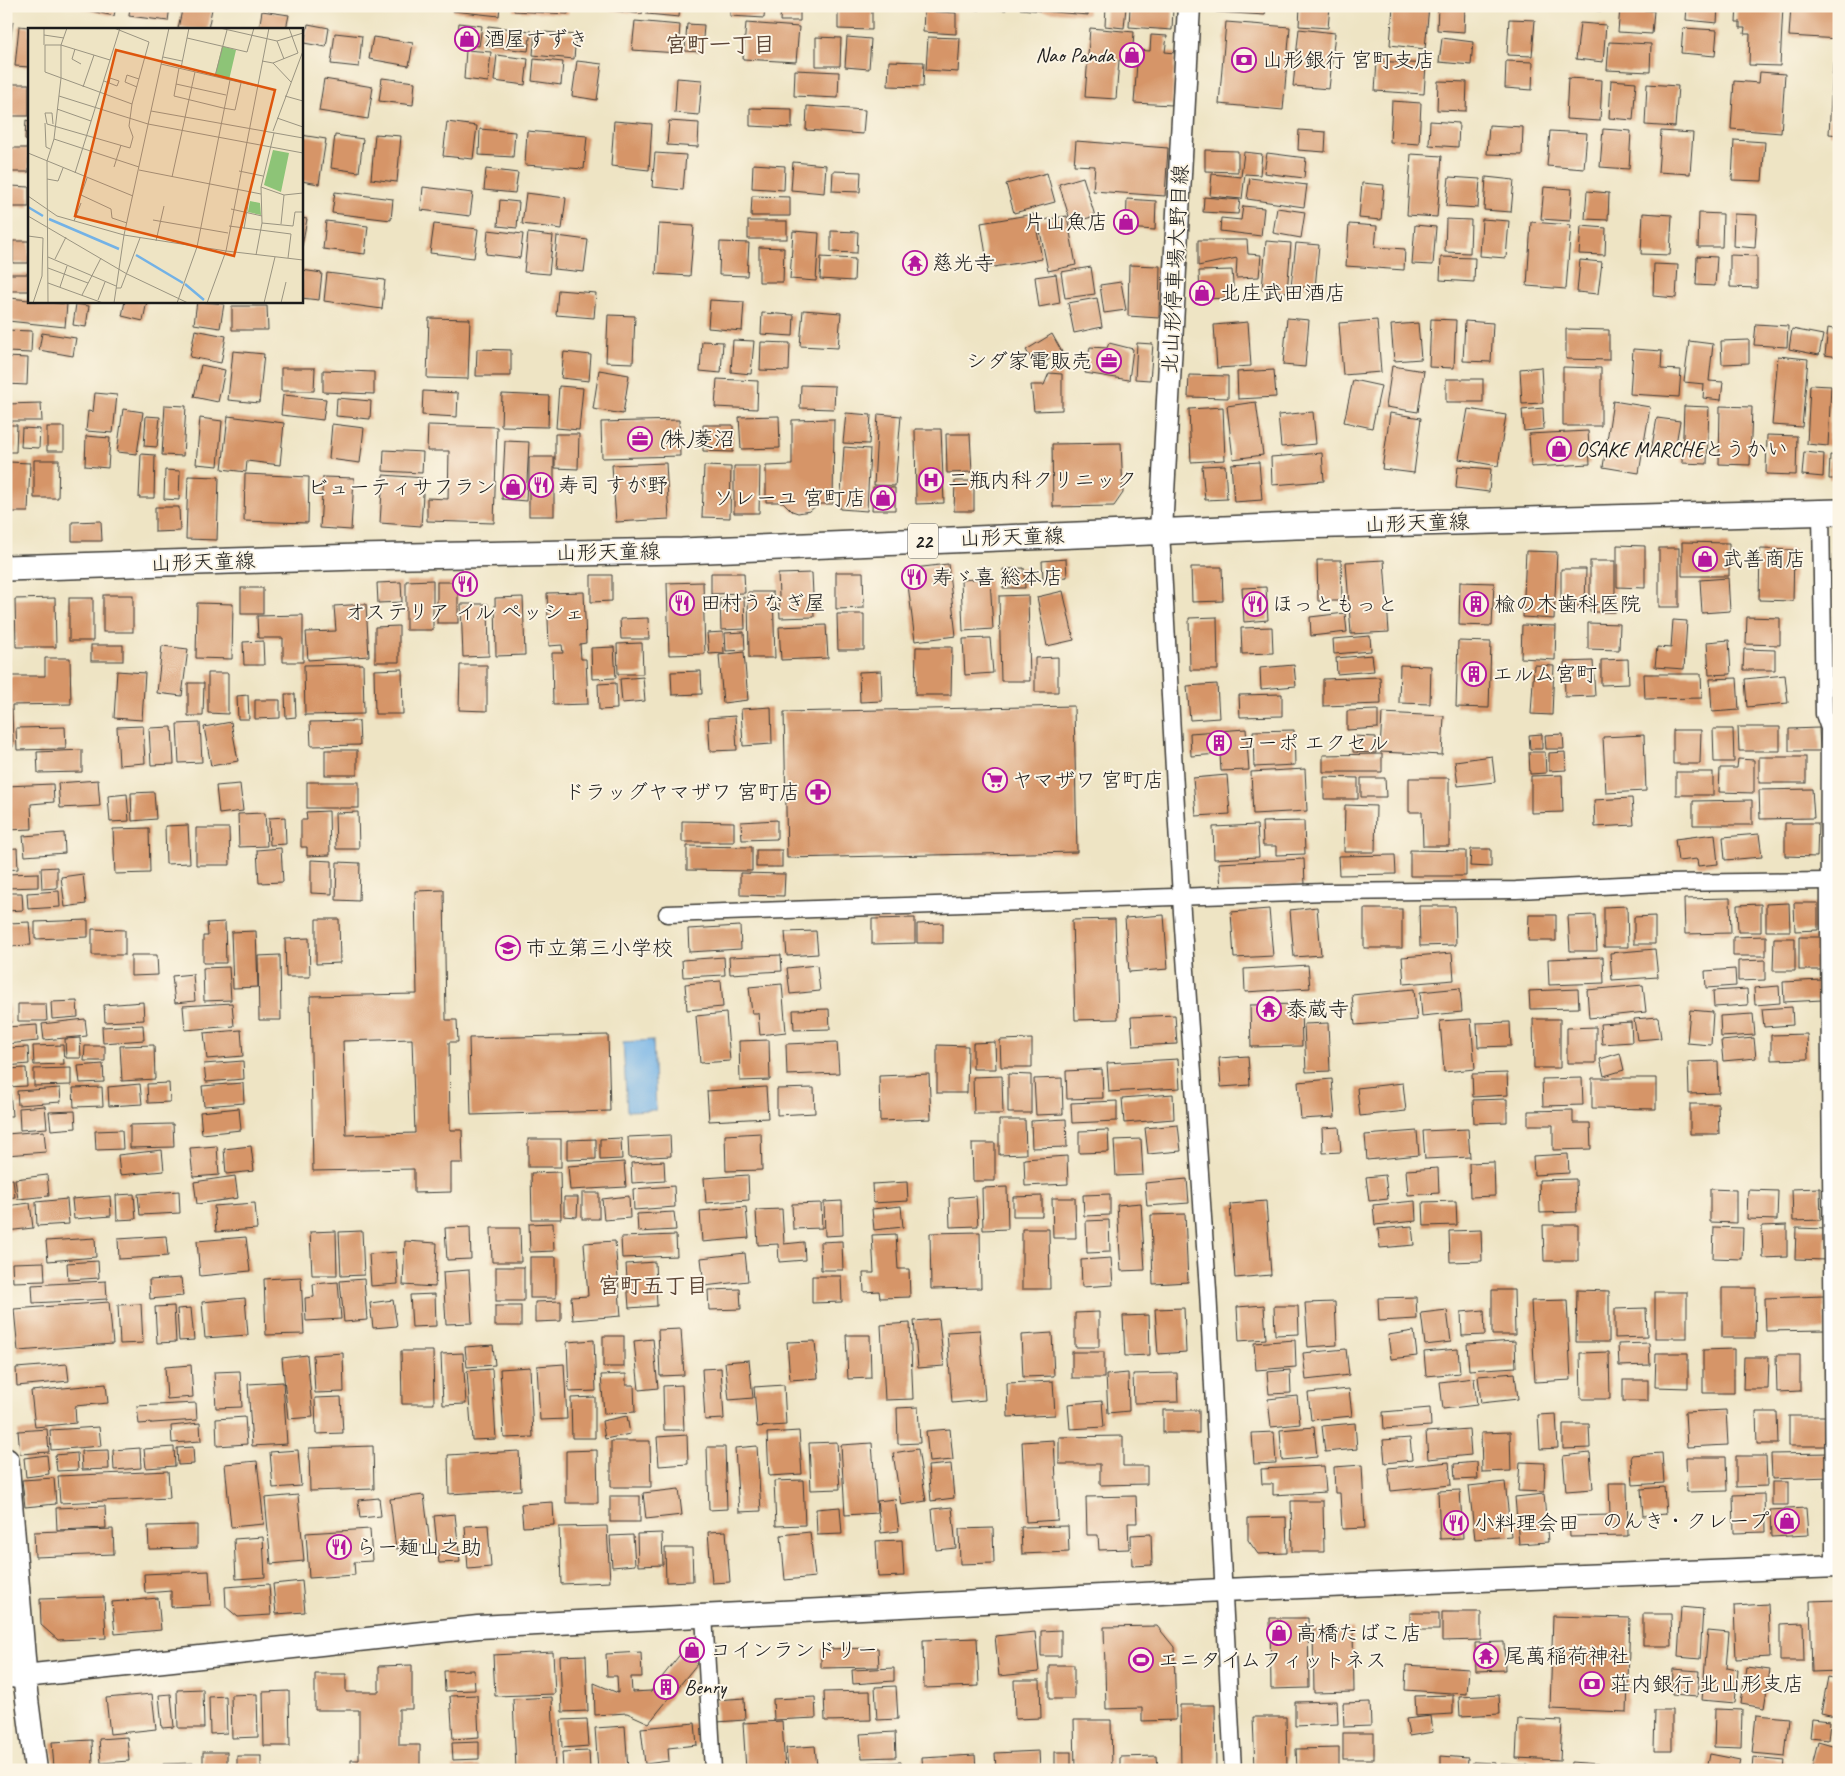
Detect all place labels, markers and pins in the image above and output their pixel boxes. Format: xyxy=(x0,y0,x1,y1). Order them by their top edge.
shop icon: 酒屋すずき xyxy=(454,26,480,52)
place label: 酒屋すずき xyxy=(484,26,589,52)
place label: Nao Panda xyxy=(1035,42,1116,68)
shop icon: Nao Panda xyxy=(1119,42,1145,68)
bank icon: 山形銀行 宮町支店 xyxy=(1231,47,1257,73)
place label: 山形銀行 宮町支店 xyxy=(1262,47,1435,73)
place label: 片山魚店 xyxy=(1024,209,1108,235)
shop icon: 片山魚店 xyxy=(1113,209,1139,235)
temple icon: 慈光寺 xyxy=(902,250,928,276)
place label: 慈光寺 xyxy=(932,250,995,276)
shop icon: 北庄武田酒店 xyxy=(1189,280,1215,306)
place label: 北庄武田酒店 xyxy=(1220,280,1346,306)
place label: シダ家電販売 xyxy=(966,348,1092,374)
office icon: シダ家電販売 xyxy=(1096,348,1122,374)
office icon: (株)菱沼 xyxy=(627,426,653,452)
place label: (株)菱沼 xyxy=(658,426,735,452)
shop icon: OSAKE MARCHEとうかい xyxy=(1546,436,1572,462)
place label: OSAKE MARCHEとうかい xyxy=(1576,436,1788,462)
hospital icon: 二瓶内科クリニック xyxy=(918,467,944,493)
place label: 二瓶内科クリニック xyxy=(948,467,1137,493)
restaurant icon: 寿司 すが野 xyxy=(528,472,554,498)
place label: 寿司 すが野 xyxy=(558,472,668,498)
place label: ビューティサフラン xyxy=(307,474,496,500)
shop icon: ビューティサフラン xyxy=(500,474,526,500)
place label: ソレーユ 宮町店 xyxy=(713,485,866,511)
shop icon: ソレーユ 宮町店 xyxy=(870,485,896,511)
shop icon: 武善商店 xyxy=(1692,546,1718,572)
place label: 武善商店 xyxy=(1722,546,1806,572)
restaurant icon: 寿ゞ喜 総本店 xyxy=(901,564,927,590)
place label: 寿ゞ喜 総本店 xyxy=(932,564,1063,590)
restaurant icon: オステリア イル ペッシェ xyxy=(452,571,478,597)
restaurant icon: 田村うなぎ屋 xyxy=(669,590,695,616)
place label: 田村うなぎ屋 xyxy=(700,590,826,616)
restaurant icon: ほっともっと xyxy=(1242,591,1268,617)
place label: ほっともっと xyxy=(1272,591,1398,617)
building icon: 楡の木歯科医院 xyxy=(1463,591,1489,617)
place label: 楡の木歯科医院 xyxy=(1494,591,1641,617)
place label: オステリア イル ペッシェ xyxy=(345,599,585,625)
building icon: エルム宮町 xyxy=(1461,661,1487,687)
place label: エルム宮町 xyxy=(1492,661,1597,687)
building icon: コーポ エクセル xyxy=(1206,730,1232,756)
place label: コーポ エクセル xyxy=(1236,730,1389,756)
supermarket icon: ヤマザワ 宮町店 xyxy=(982,767,1008,793)
place label: ヤマザワ 宮町店 xyxy=(1012,767,1164,793)
place label: ドラッグヤマザワ 宮町店 xyxy=(564,779,800,805)
pharmacy icon: ドラッグヤマザワ 宮町店 xyxy=(805,779,831,805)
school or university icon: 市立第三小学校 xyxy=(495,935,521,961)
place label: 市立第三小学校 xyxy=(526,935,673,961)
temple icon: 泰蔵寺 xyxy=(1256,996,1282,1022)
place label: 泰蔵寺 xyxy=(1286,996,1349,1022)
place label: のんき・クレープ xyxy=(1602,1508,1770,1534)
shop icon: のんき・クレープ xyxy=(1774,1508,1800,1534)
restaurant icon: 小料理会田 xyxy=(1443,1510,1469,1536)
place label: 小料理会田 xyxy=(1474,1510,1579,1536)
restaurant icon: らー麺山之助 xyxy=(326,1534,352,1560)
place label: らー麺山之助 xyxy=(356,1534,482,1560)
shop icon: 高橋たばこ店 xyxy=(1266,1620,1292,1646)
place label: 高橋たばこ店 xyxy=(1296,1620,1422,1646)
shop icon: コインランドリー xyxy=(679,1637,705,1663)
place label: コインランドリー xyxy=(710,1637,878,1663)
temple icon: 尾萬稲荷神社 xyxy=(1473,1643,1499,1669)
place label: 尾萬稲荷神社 xyxy=(1504,1643,1630,1669)
sports icon: エニタイムフィットネス xyxy=(1128,1647,1154,1673)
place label: エニタイムフィットネス xyxy=(1158,1647,1386,1673)
bank icon: 荘内銀行 北山形支店 xyxy=(1579,1671,1605,1697)
place label: 荘内銀行 北山形支店 xyxy=(1610,1671,1804,1697)
building icon: Benry xyxy=(653,1674,679,1700)
place label: Benry xyxy=(684,1674,728,1700)

